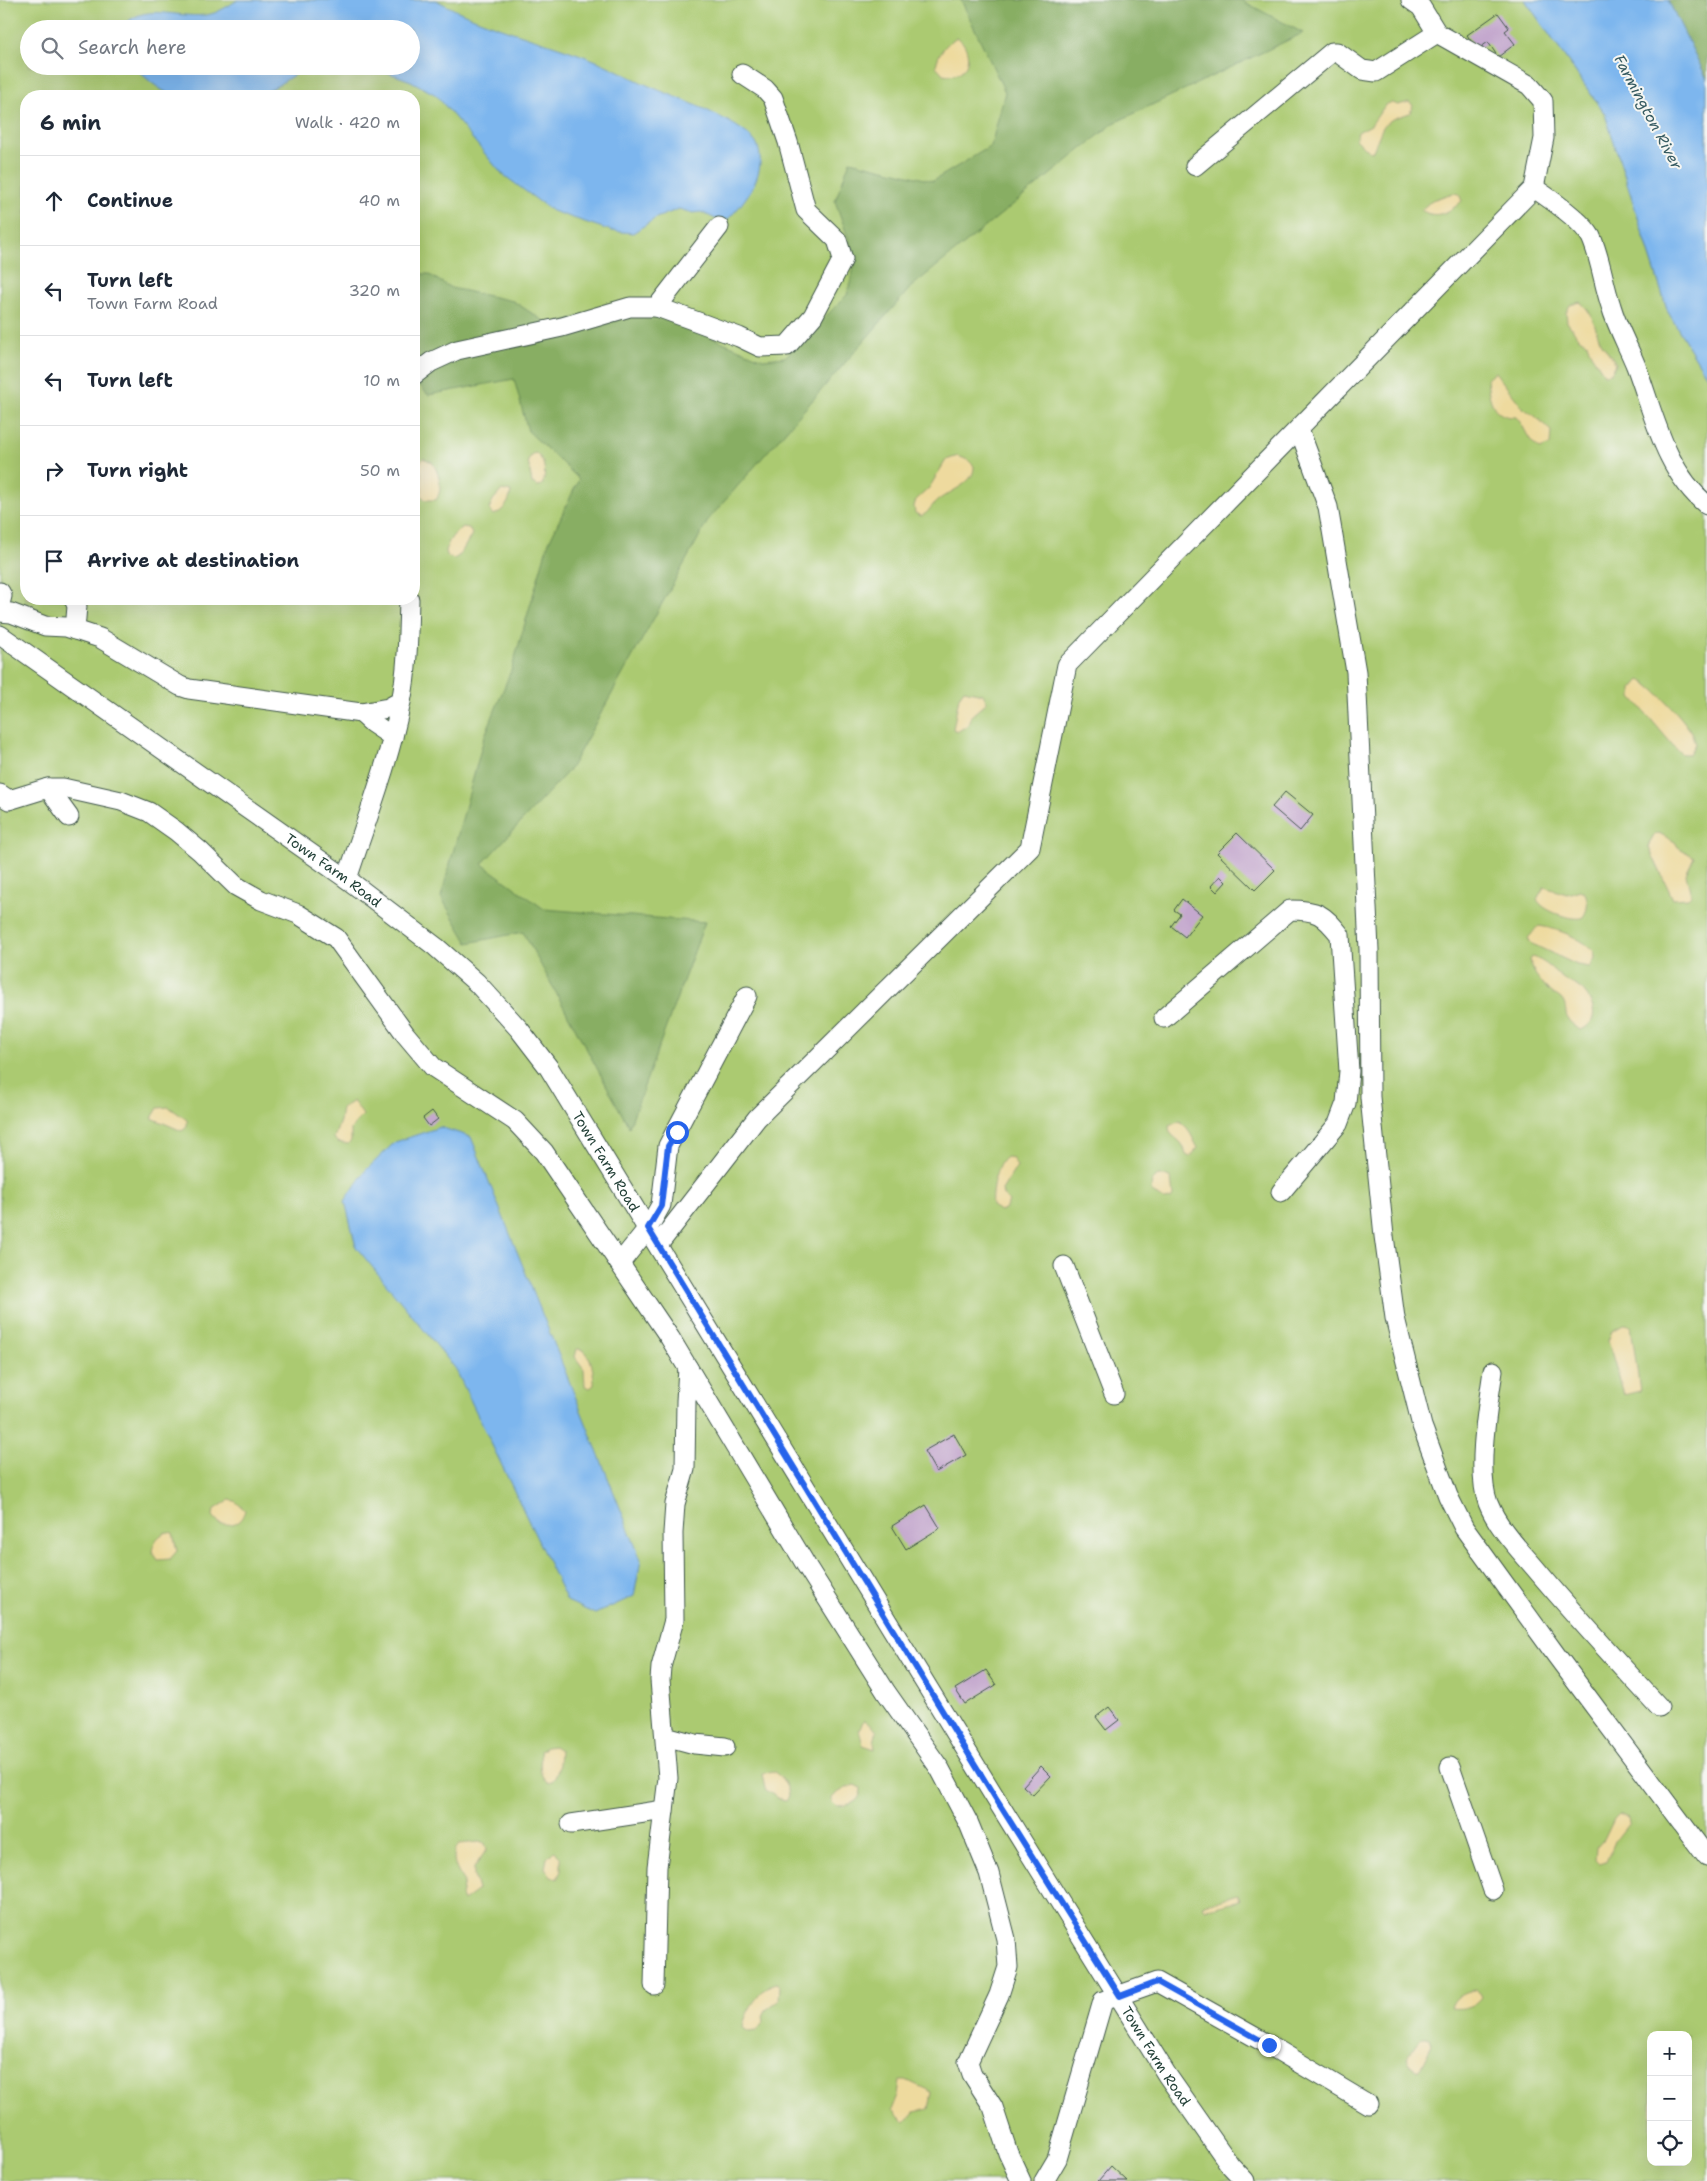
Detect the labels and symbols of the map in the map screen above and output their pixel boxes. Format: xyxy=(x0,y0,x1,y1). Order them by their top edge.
water label: Farmington River xyxy=(1609,51,1687,174)
street label: Town Farm Road xyxy=(282,829,385,911)
street label: Town Farm Road xyxy=(569,1108,644,1215)
route start xyxy=(666,1121,689,1144)
street label: Town Farm Road xyxy=(1118,2003,1195,2109)
route end xyxy=(1258,2034,1281,2057)

